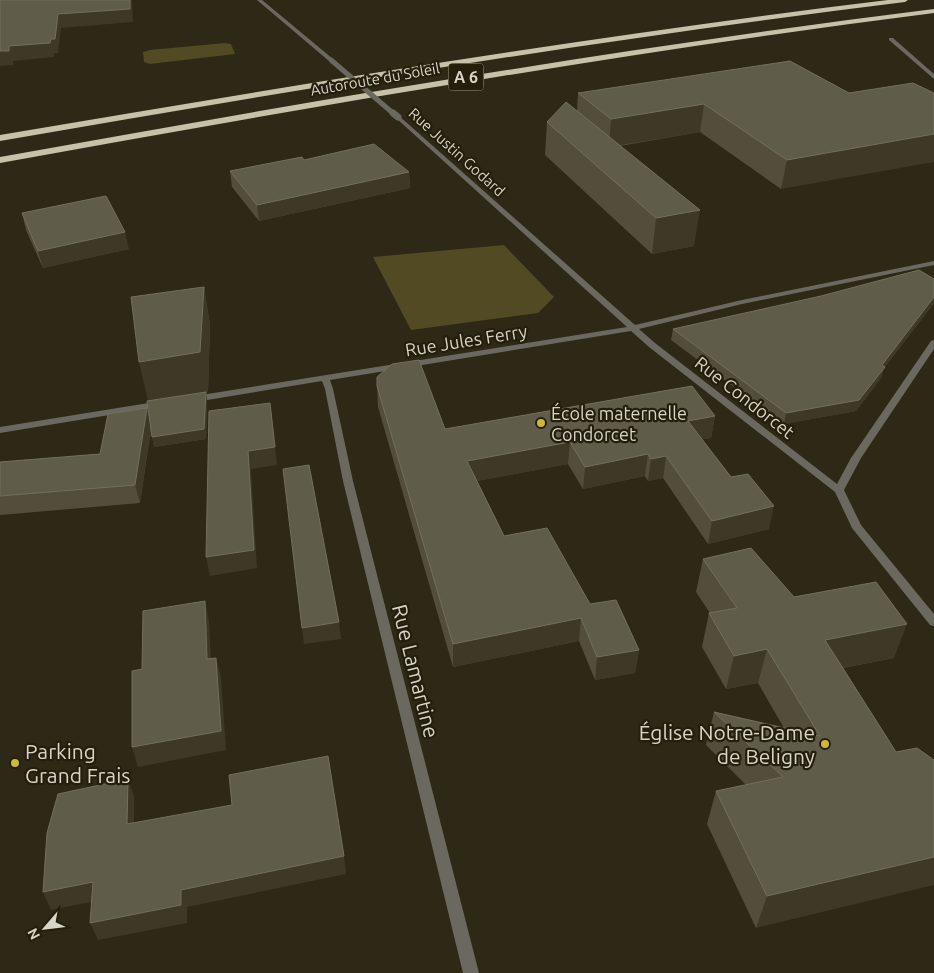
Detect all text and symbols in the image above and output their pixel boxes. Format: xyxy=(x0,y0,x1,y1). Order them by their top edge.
street label: Autoroute du Soleil xyxy=(309,59,441,99)
road number: A 6 xyxy=(448,64,484,90)
street label: Rue Justin Godard xyxy=(406,104,508,200)
street label: Rue Jules Ferry xyxy=(404,320,529,360)
street label: Rue Condorcet xyxy=(691,352,799,442)
place label: École maternelle Condorcet xyxy=(551,402,687,444)
marker: École maternelle Condorcet xyxy=(535,417,547,429)
street label: Rue Lamartine xyxy=(388,602,444,740)
place label: Église Notre-Dame de Beligny xyxy=(639,720,815,768)
marker: Église Notre-Dame de Beligny xyxy=(819,738,831,750)
place label: Parking Grand Frais xyxy=(25,739,130,787)
marker: Parking Grand Frais xyxy=(9,757,21,769)
north arrow xyxy=(20,903,70,953)
text: N xyxy=(24,926,43,942)

